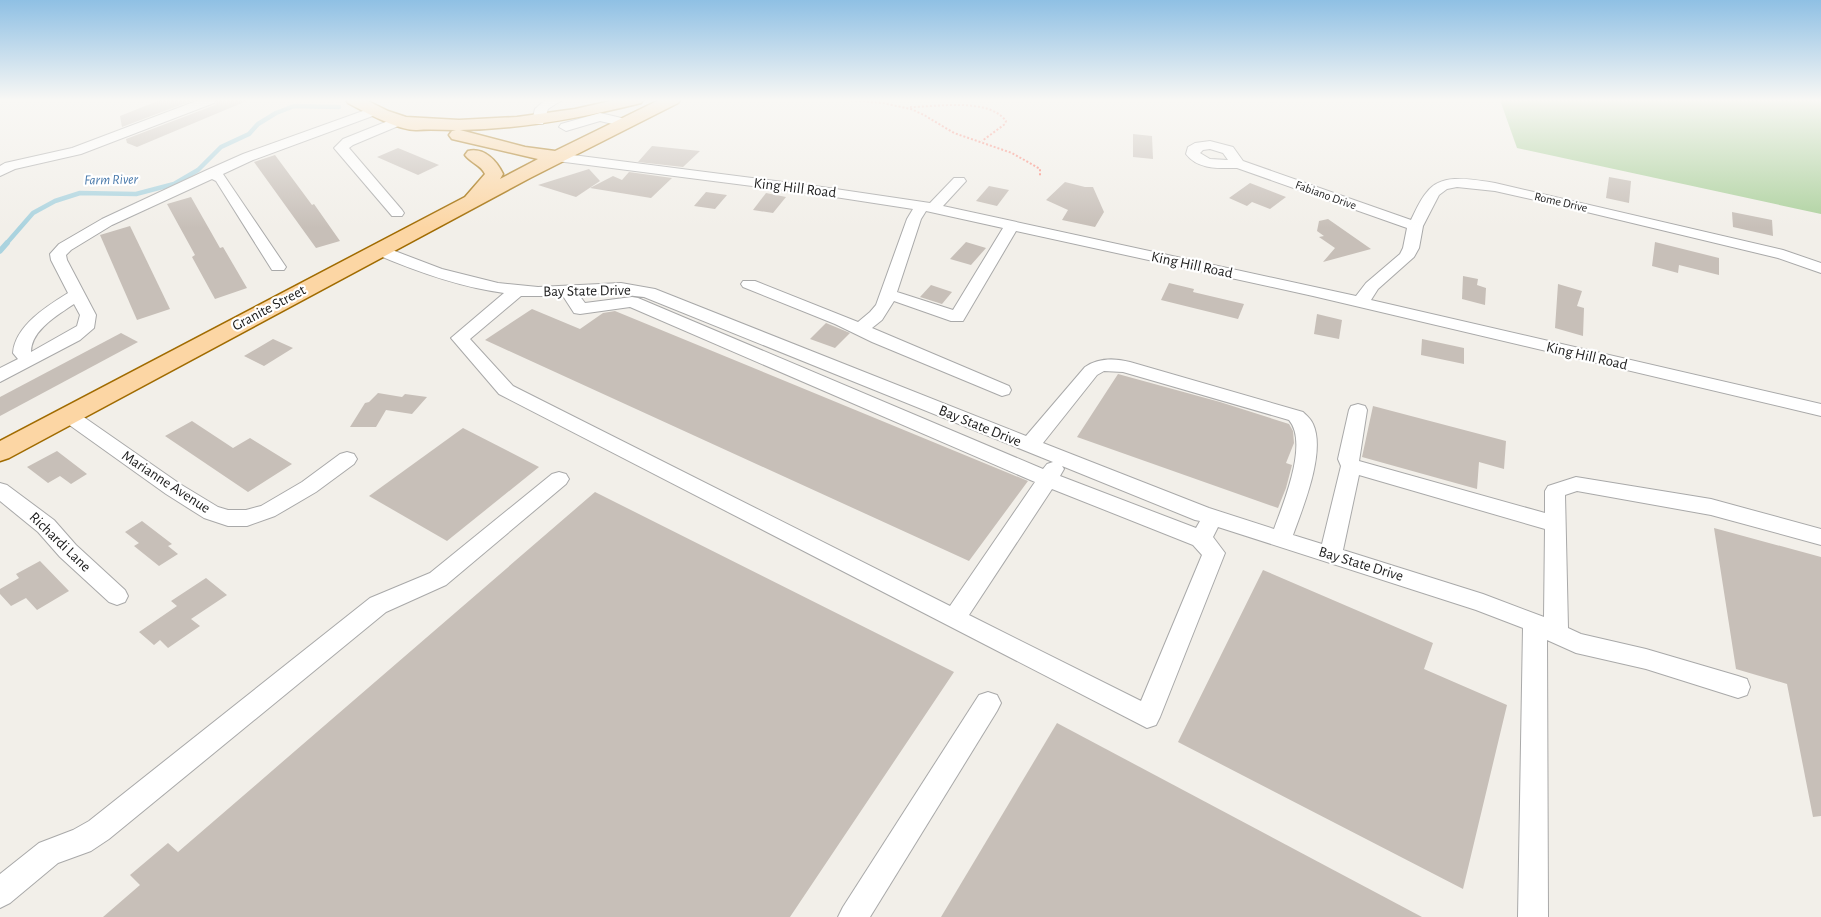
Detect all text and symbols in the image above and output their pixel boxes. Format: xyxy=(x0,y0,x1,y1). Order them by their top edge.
water label: Farm River xyxy=(84,173,139,187)
street label: King Hill Road xyxy=(753,176,837,201)
street label: Fabiano Drive xyxy=(1294,178,1358,212)
street label: Rome Drive xyxy=(1533,190,1589,214)
street label: King Hill Road xyxy=(1150,249,1234,281)
street label: Granite Street xyxy=(230,282,308,334)
street label: Bay State Drive xyxy=(543,283,631,299)
street label: King Hill Road xyxy=(1545,339,1629,373)
street label: Bay State Drive xyxy=(937,403,1024,449)
street label: Marianne Avenue xyxy=(119,448,213,516)
street label: Richardi Lane xyxy=(26,509,94,575)
street label: Bay State Drive xyxy=(1317,544,1405,584)

